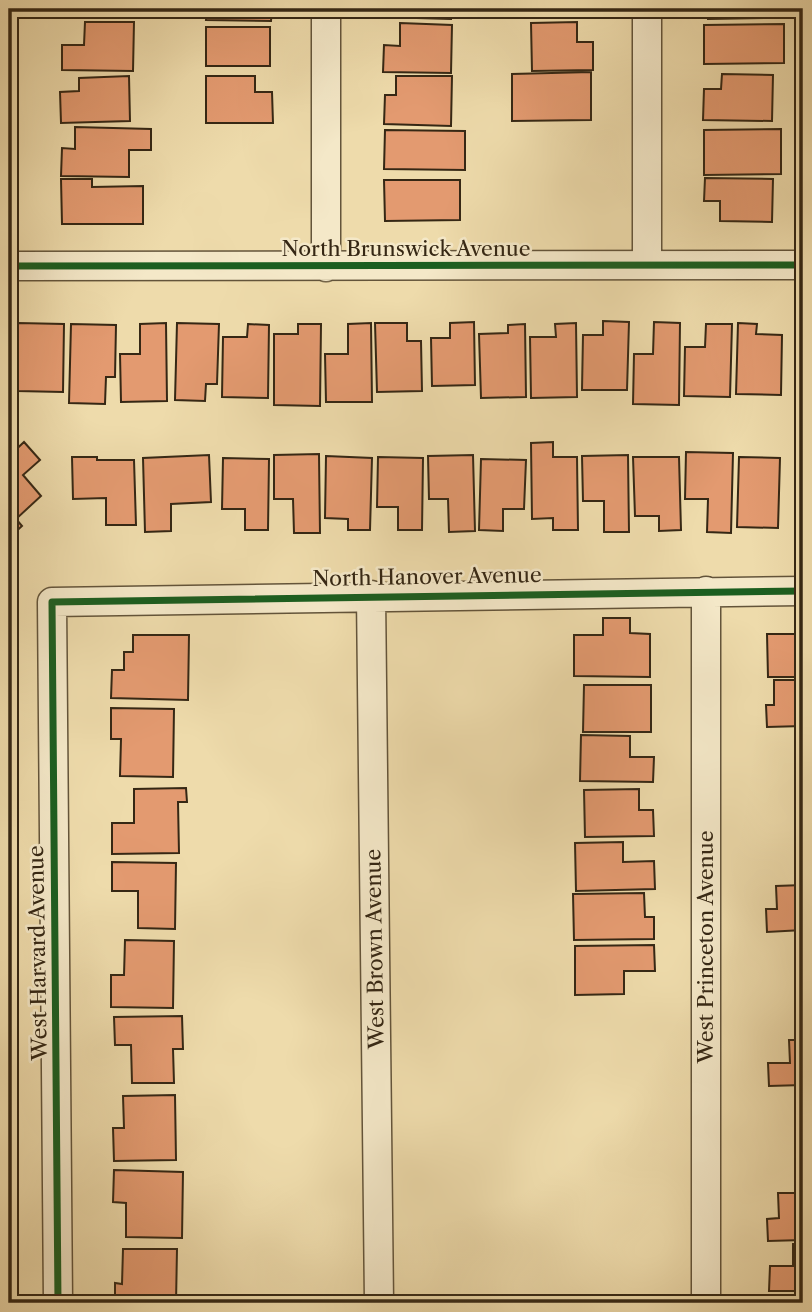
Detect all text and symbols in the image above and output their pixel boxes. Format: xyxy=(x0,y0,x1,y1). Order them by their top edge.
street label: North Brunswick Avenue xyxy=(281,236,531,261)
street label: North Hanover Avenue xyxy=(312,562,542,591)
street label: West Princeton Avenue xyxy=(693,831,718,1064)
street label: West Harvard Avenue xyxy=(23,845,52,1062)
street label: West Brown Avenue xyxy=(360,849,389,1050)

